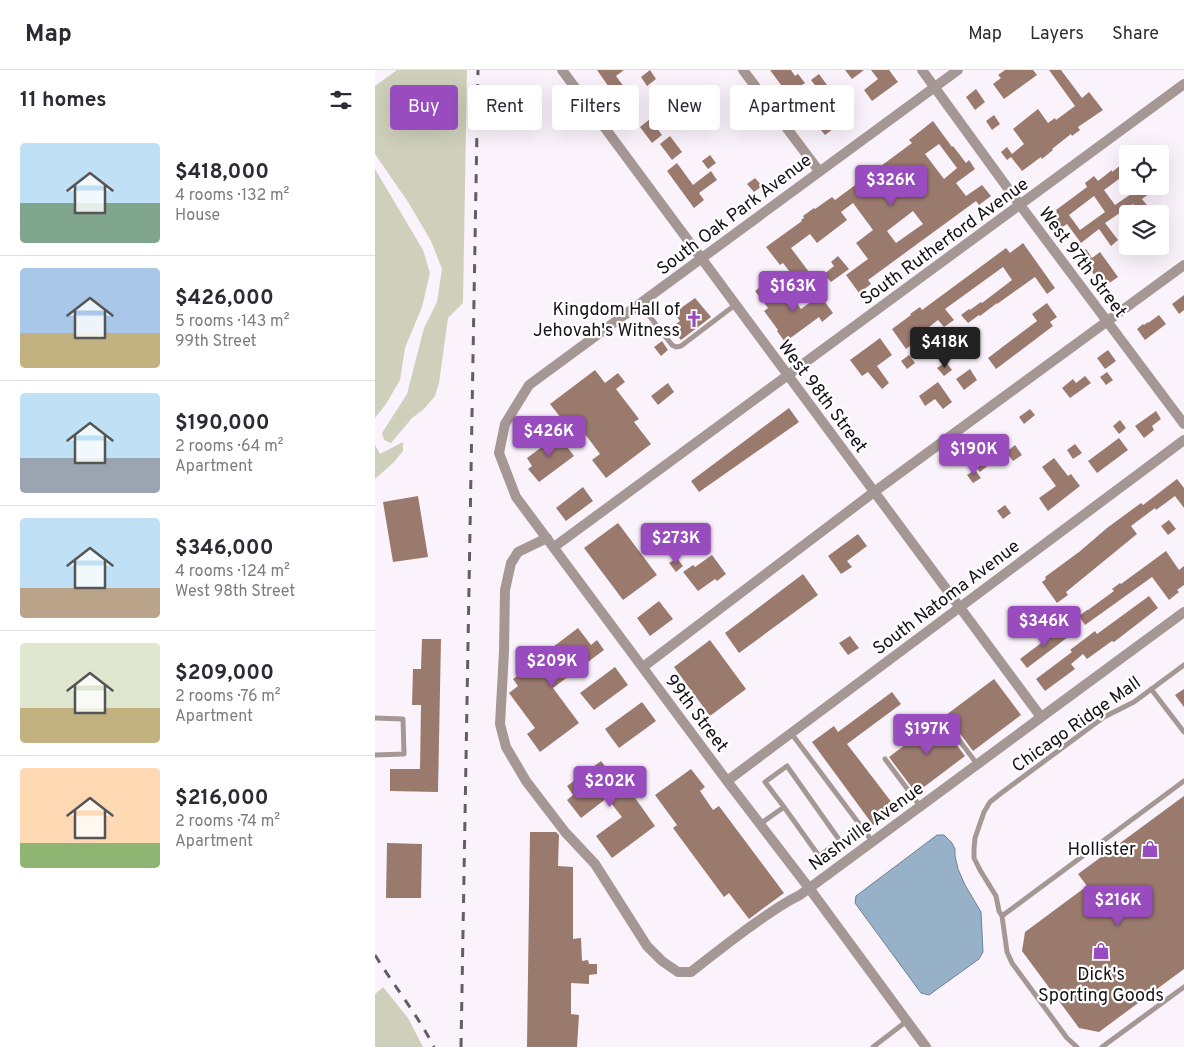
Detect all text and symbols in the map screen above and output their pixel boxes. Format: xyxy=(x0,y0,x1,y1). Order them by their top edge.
text: Map xyxy=(25,20,72,50)
text: Map xyxy=(968,23,1002,46)
text: Layers xyxy=(1030,23,1084,46)
text: Share xyxy=(1112,23,1159,46)
chip: Buy xyxy=(390,85,458,130)
chip: Rent xyxy=(468,85,542,130)
chip: Filters xyxy=(552,85,639,130)
chip: New xyxy=(649,85,720,130)
chip: Apartment xyxy=(730,85,854,130)
icon: filters xyxy=(327,86,355,114)
text: 11 homes xyxy=(20,87,107,114)
map controls xyxy=(1119,145,1169,255)
button: locate xyxy=(1119,145,1169,195)
street label: South Oak Park Avenue xyxy=(653,149,817,281)
text: $418,000 xyxy=(175,159,269,186)
icon: home xyxy=(60,163,120,223)
pin: $326K xyxy=(856,164,926,207)
text: $326K xyxy=(866,171,916,191)
street label: South Rutherford Avenue xyxy=(856,173,1034,311)
text: 4 rooms · 132 m² xyxy=(175,186,289,206)
street label: West 97th Street xyxy=(1033,203,1131,323)
button: layers xyxy=(1119,205,1169,255)
text: House xyxy=(175,206,220,226)
pin: $163K xyxy=(758,270,828,313)
text: $163K xyxy=(770,277,816,297)
text: $426,000 xyxy=(175,285,274,312)
icon: home xyxy=(60,288,120,348)
place label: Kingdom Hall of Jehovah's Witness xyxy=(533,299,680,343)
church icon: Kingdom Hall of Jehovah's Witness xyxy=(684,309,704,329)
text: 5 rooms · 143 m² xyxy=(175,312,289,332)
pin: $418K xyxy=(910,326,980,369)
text: 99th Street xyxy=(175,332,257,352)
text: $418K xyxy=(921,333,969,353)
street label: West 98th Street xyxy=(772,336,872,458)
text: $190,000 xyxy=(175,410,270,437)
icon: home xyxy=(60,413,120,473)
pin: $426K xyxy=(514,416,584,458)
text: $426K xyxy=(524,422,574,442)
pin: $190K xyxy=(939,434,1009,476)
text: 2 rooms · 64 m² xyxy=(175,437,284,457)
text: $190K xyxy=(950,440,998,460)
text: Apartment xyxy=(175,457,253,477)
pin: $273K xyxy=(641,522,711,565)
text: $273K xyxy=(652,529,700,549)
text: $346,000 xyxy=(175,535,273,562)
street label: South Natoma Avenue xyxy=(869,535,1025,661)
icon: home xyxy=(60,538,120,598)
text: 4 rooms · 124 m² xyxy=(175,562,290,582)
text: West 98th Street xyxy=(175,582,295,602)
pin: $346K xyxy=(1009,606,1079,648)
text: $346K xyxy=(1019,612,1069,632)
pin: $209K xyxy=(517,646,587,688)
text: $209K xyxy=(526,652,578,672)
text: $209,000 xyxy=(175,660,274,687)
icon: home xyxy=(60,663,120,723)
street label: 99th Street xyxy=(659,670,733,758)
street label: Chicago Ridge Mall xyxy=(1008,672,1146,778)
text: 2 rooms · 76 m² xyxy=(175,687,281,707)
text: Apartment xyxy=(175,707,253,727)
pin: $197K xyxy=(892,714,962,756)
text: $197K xyxy=(904,720,950,740)
pin: $202K xyxy=(575,766,645,808)
text: $202K xyxy=(584,772,636,792)
street label: Nashville Avenue xyxy=(805,778,929,877)
text: $216,000 xyxy=(175,785,269,812)
icon: home xyxy=(60,788,120,848)
text: 2 rooms · 74 m² xyxy=(175,812,280,832)
text: Apartment xyxy=(175,832,253,852)
place label: Hollister xyxy=(1068,839,1136,862)
shop icon: Hollister xyxy=(1140,839,1160,859)
pin: $216K xyxy=(1083,884,1153,927)
text: $216K xyxy=(1095,891,1142,911)
shop icon: Dick's Sporting Goods xyxy=(1091,941,1111,961)
place label: Dick's Sporting Goods xyxy=(1038,964,1164,1008)

